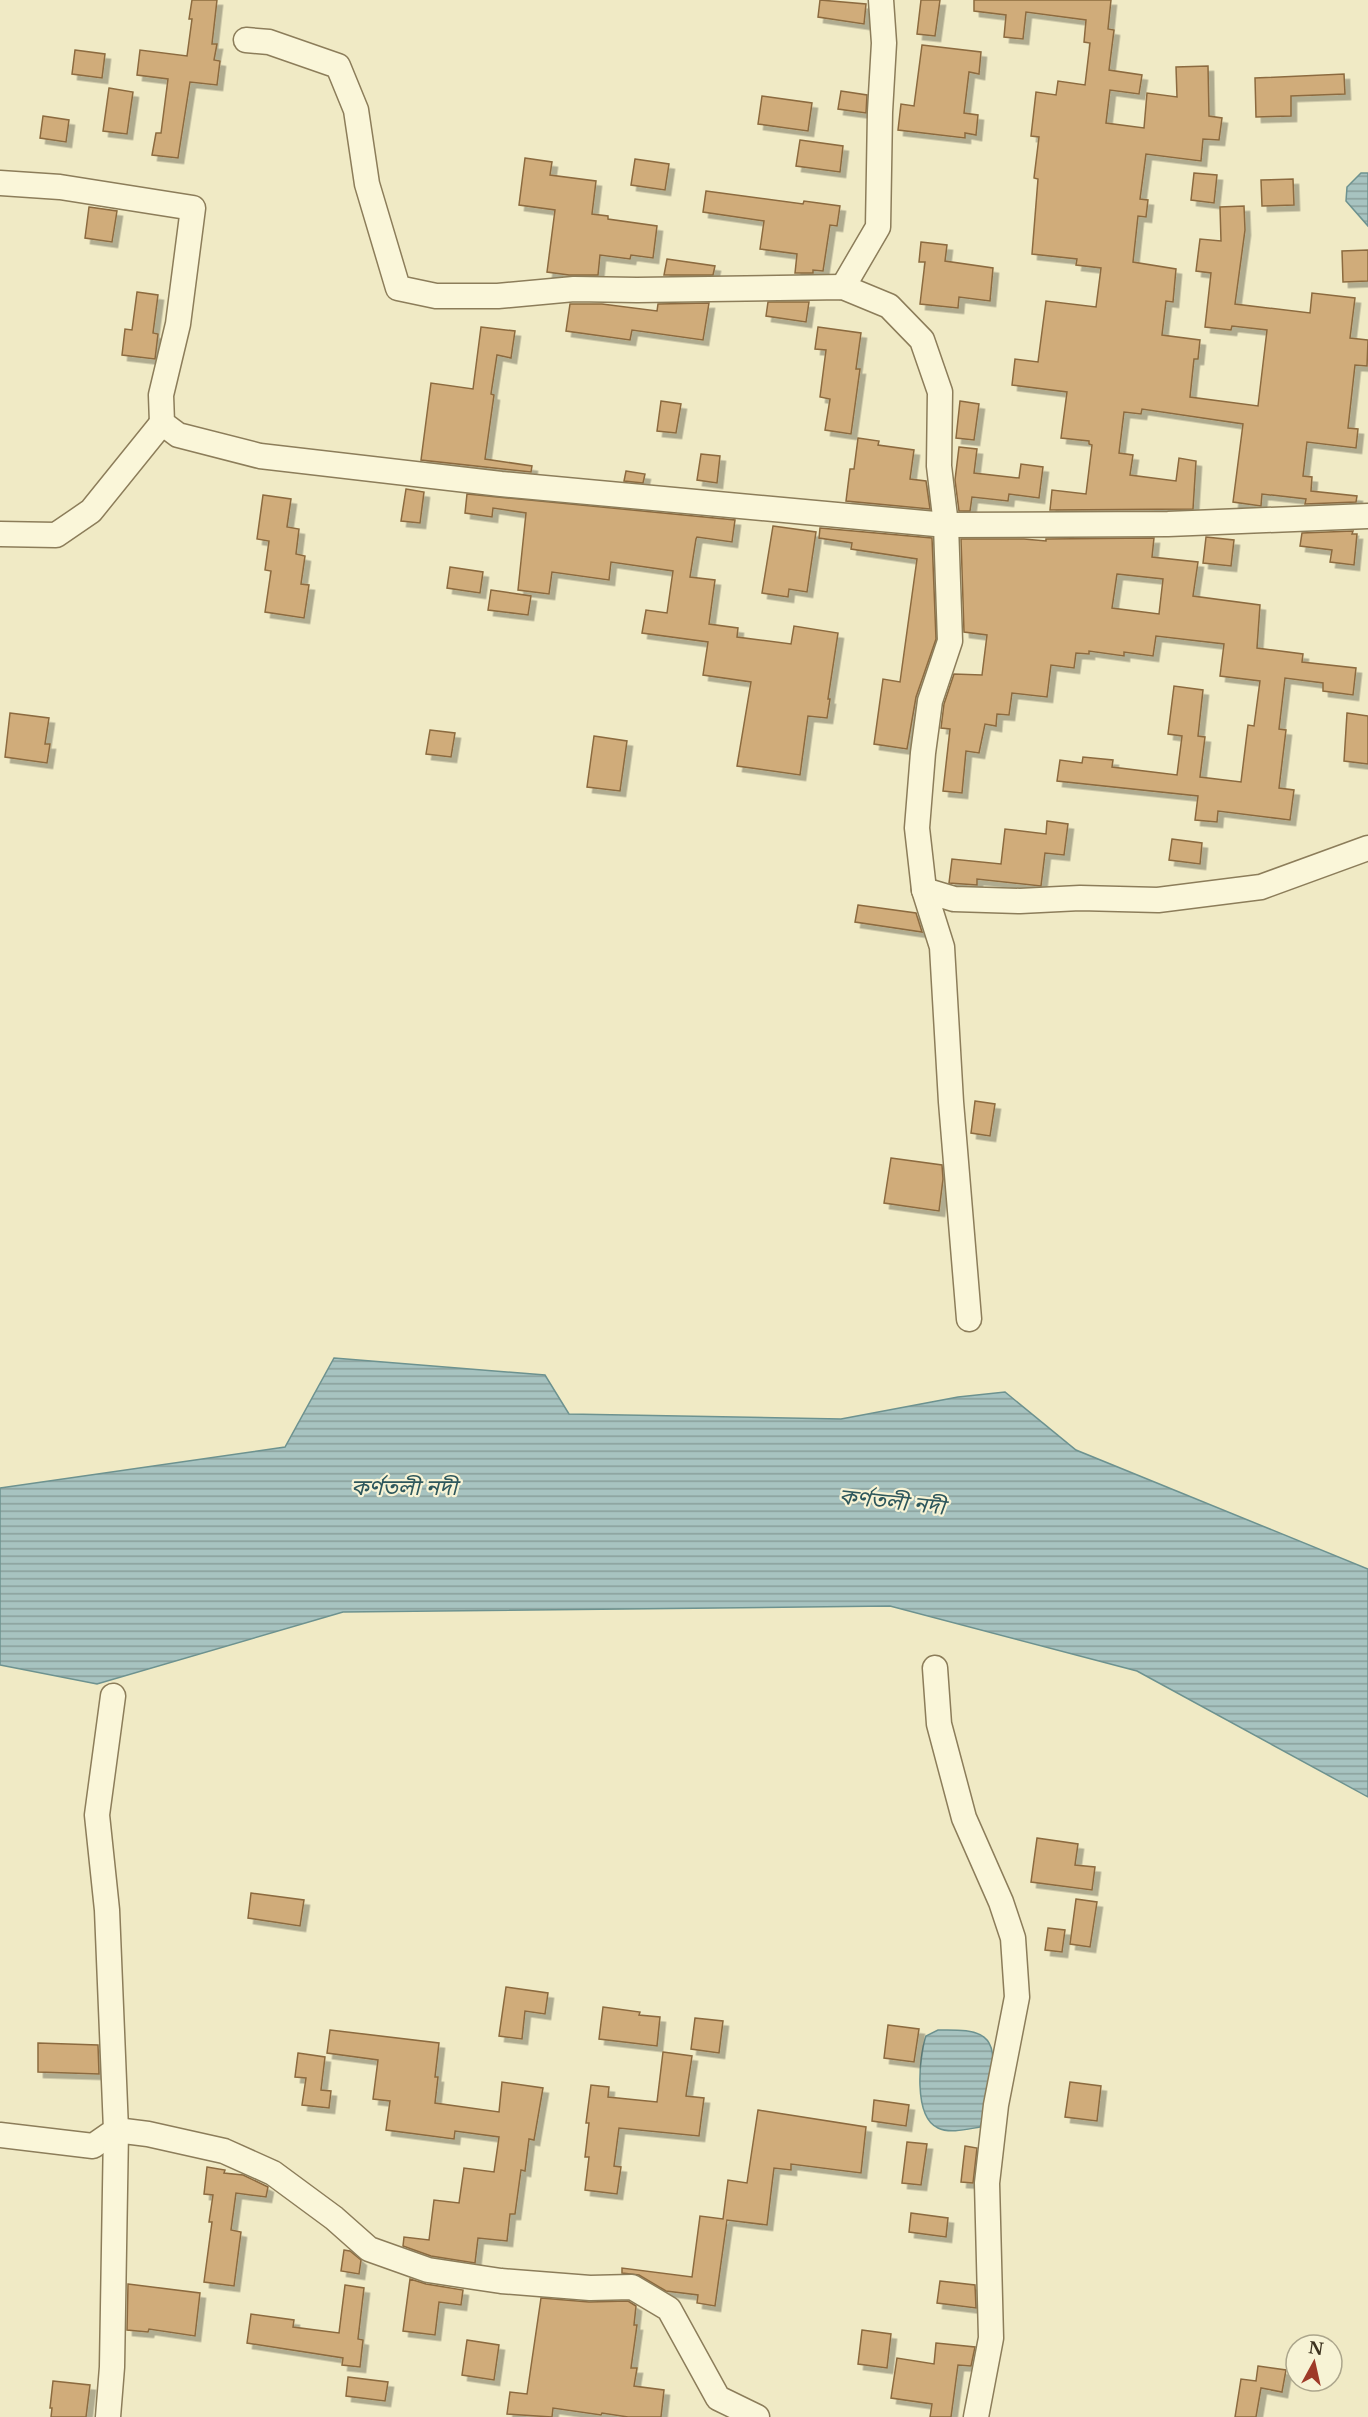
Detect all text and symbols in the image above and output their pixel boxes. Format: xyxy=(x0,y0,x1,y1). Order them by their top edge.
water label: কর্ণতলী নদী xyxy=(351,1474,461,1501)
water label: কর্ণতলী নদী xyxy=(838,1483,950,1521)
north arrow xyxy=(1284,2333,1344,2393)
text: N xyxy=(1307,2337,1325,2359)

